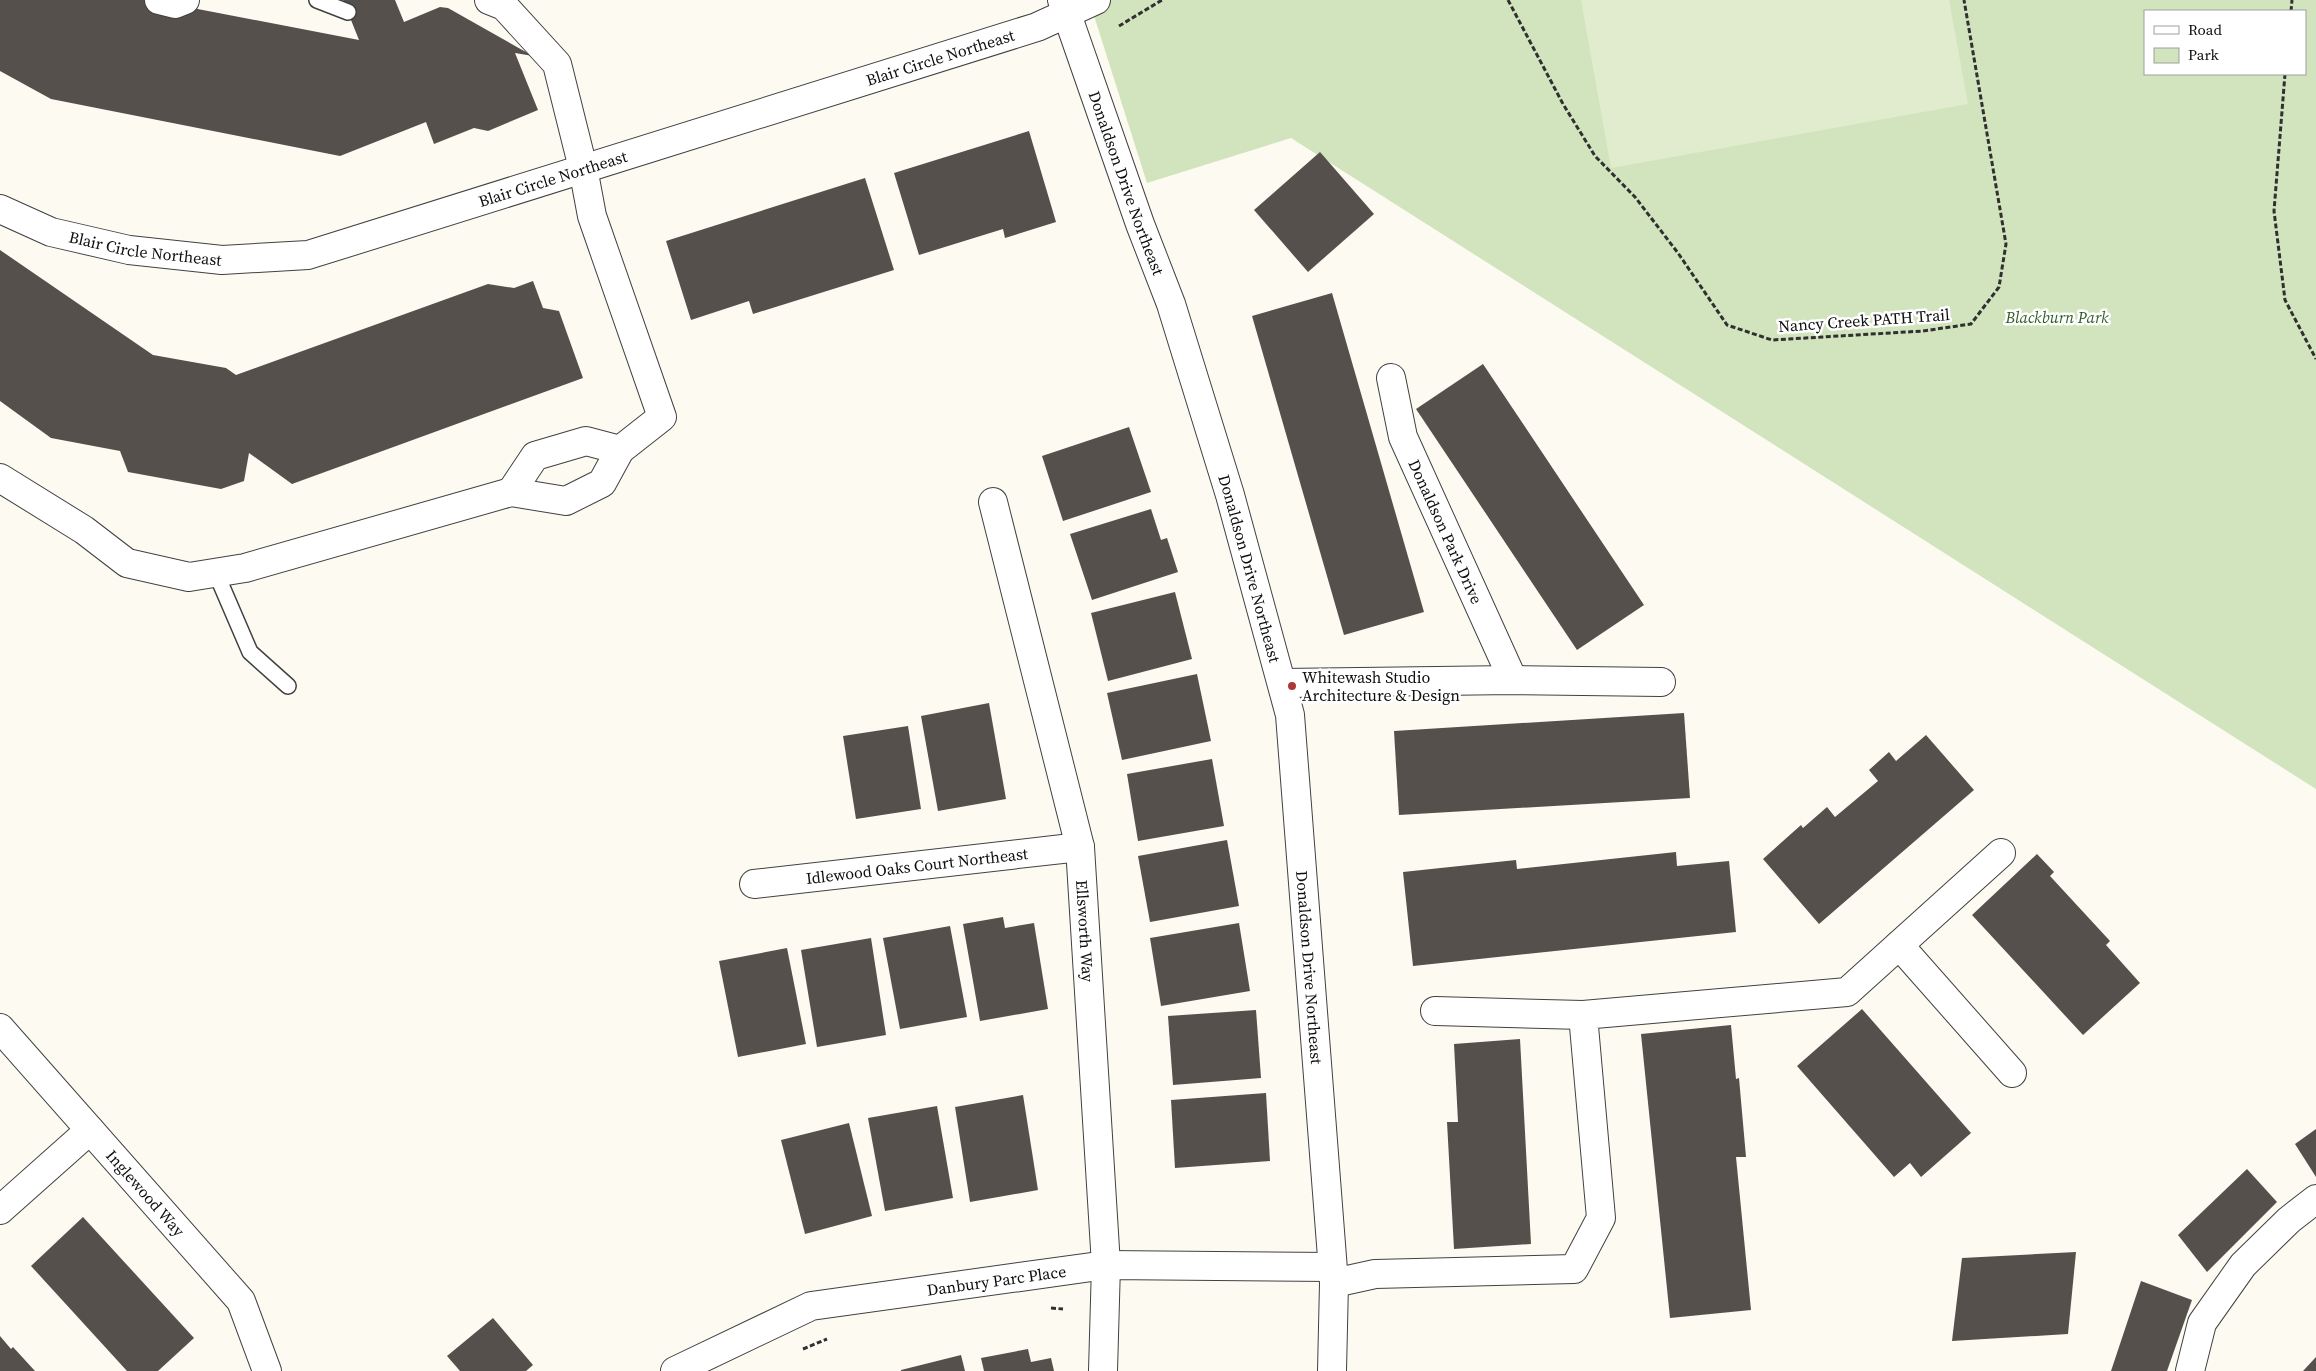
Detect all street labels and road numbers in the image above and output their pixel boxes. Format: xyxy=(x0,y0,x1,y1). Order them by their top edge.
street label: Blair Circle Northeast xyxy=(863,24,1018,91)
street label: Donaldson Drive Northeast xyxy=(1084,88,1170,279)
street label: Blair Circle Northeast xyxy=(476,145,630,212)
street label: Blair Circle Northeast xyxy=(67,226,224,271)
street label: Nancy Creek PATH Trail xyxy=(1778,303,1951,337)
street label: Donaldson Park Drive xyxy=(1404,456,1488,607)
street label: Donaldson Drive Northeast xyxy=(1213,472,1286,666)
street label: Idlewood Oaks Court Northeast xyxy=(805,842,1030,889)
street label: Donaldson Drive Northeast xyxy=(1291,870,1328,1066)
street label: Ellsworth Way xyxy=(1071,879,1099,984)
street label: Inglewood Way xyxy=(101,1145,190,1242)
street label: Danbury Parc Place xyxy=(925,1260,1067,1301)

